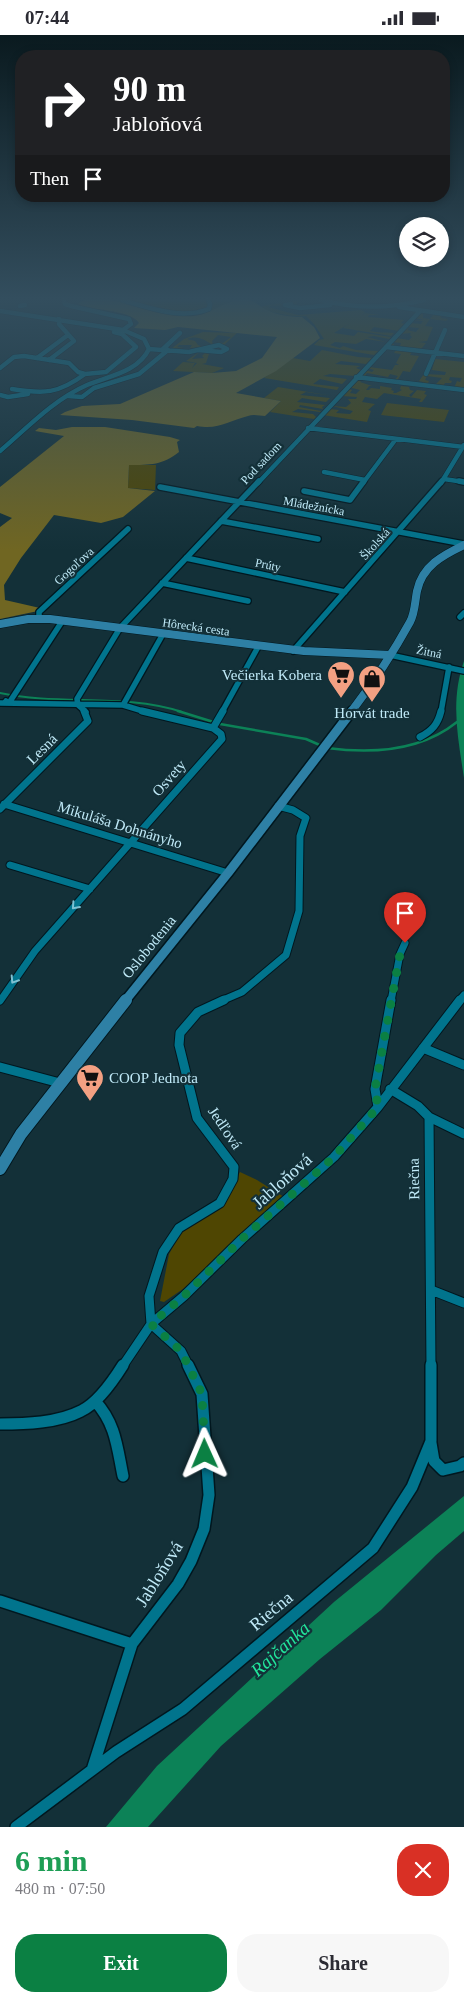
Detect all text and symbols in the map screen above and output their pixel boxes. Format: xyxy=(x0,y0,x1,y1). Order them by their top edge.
text: 07:44 xyxy=(25,7,69,28)
icon: right xyxy=(30,70,95,135)
text: 90 m xyxy=(113,70,186,109)
text: Jabloňová xyxy=(113,111,202,136)
icon: arrive xyxy=(79,165,107,193)
text: Then xyxy=(30,168,69,189)
map controls xyxy=(399,217,449,267)
button: layers xyxy=(399,217,449,267)
street label: Pod sadom xyxy=(238,438,285,487)
street label: Mládežnícka xyxy=(282,494,346,518)
street label: Školská xyxy=(357,525,393,563)
street label: Gogoľova xyxy=(51,544,97,588)
street label: Prúty xyxy=(254,555,282,575)
street label: Hôrecká cesta xyxy=(162,615,231,639)
street label: Žitná xyxy=(415,643,443,661)
supermarket icon: Večierka Kobera xyxy=(326,660,356,699)
shop icon: Horvát trade xyxy=(357,664,387,703)
place label: Večierka Kobera xyxy=(222,667,322,683)
place label: Horvát trade xyxy=(334,705,410,721)
street label: Lesná xyxy=(24,730,61,767)
street label: Osvety xyxy=(149,756,189,799)
street label: Mikuláša Dohnányho xyxy=(56,798,184,852)
pin xyxy=(384,892,426,943)
icon: arrive xyxy=(391,899,419,927)
one-way arrow xyxy=(72,900,81,909)
street label: Oslobodenia xyxy=(119,912,179,981)
one-way arrow xyxy=(10,975,20,984)
supermarket icon: COOP Jednota xyxy=(75,1063,105,1102)
place label: COOP Jednota xyxy=(109,1070,198,1086)
street label: Jedľová xyxy=(205,1104,245,1153)
street label: Jabloňová xyxy=(248,1149,316,1213)
street label: Riečna xyxy=(406,1158,422,1200)
position arrow xyxy=(178,1427,230,1479)
street label: Jabloňová xyxy=(131,1538,187,1610)
street label: Riečna xyxy=(245,1587,297,1635)
water label: Rajčanka xyxy=(246,1617,314,1681)
text: 6 min xyxy=(15,1844,88,1877)
button: close xyxy=(397,1844,449,1896)
text: 480 m · 07:50 xyxy=(15,1880,105,1897)
button: Exit xyxy=(15,1934,227,1992)
button: Share xyxy=(237,1934,449,1992)

